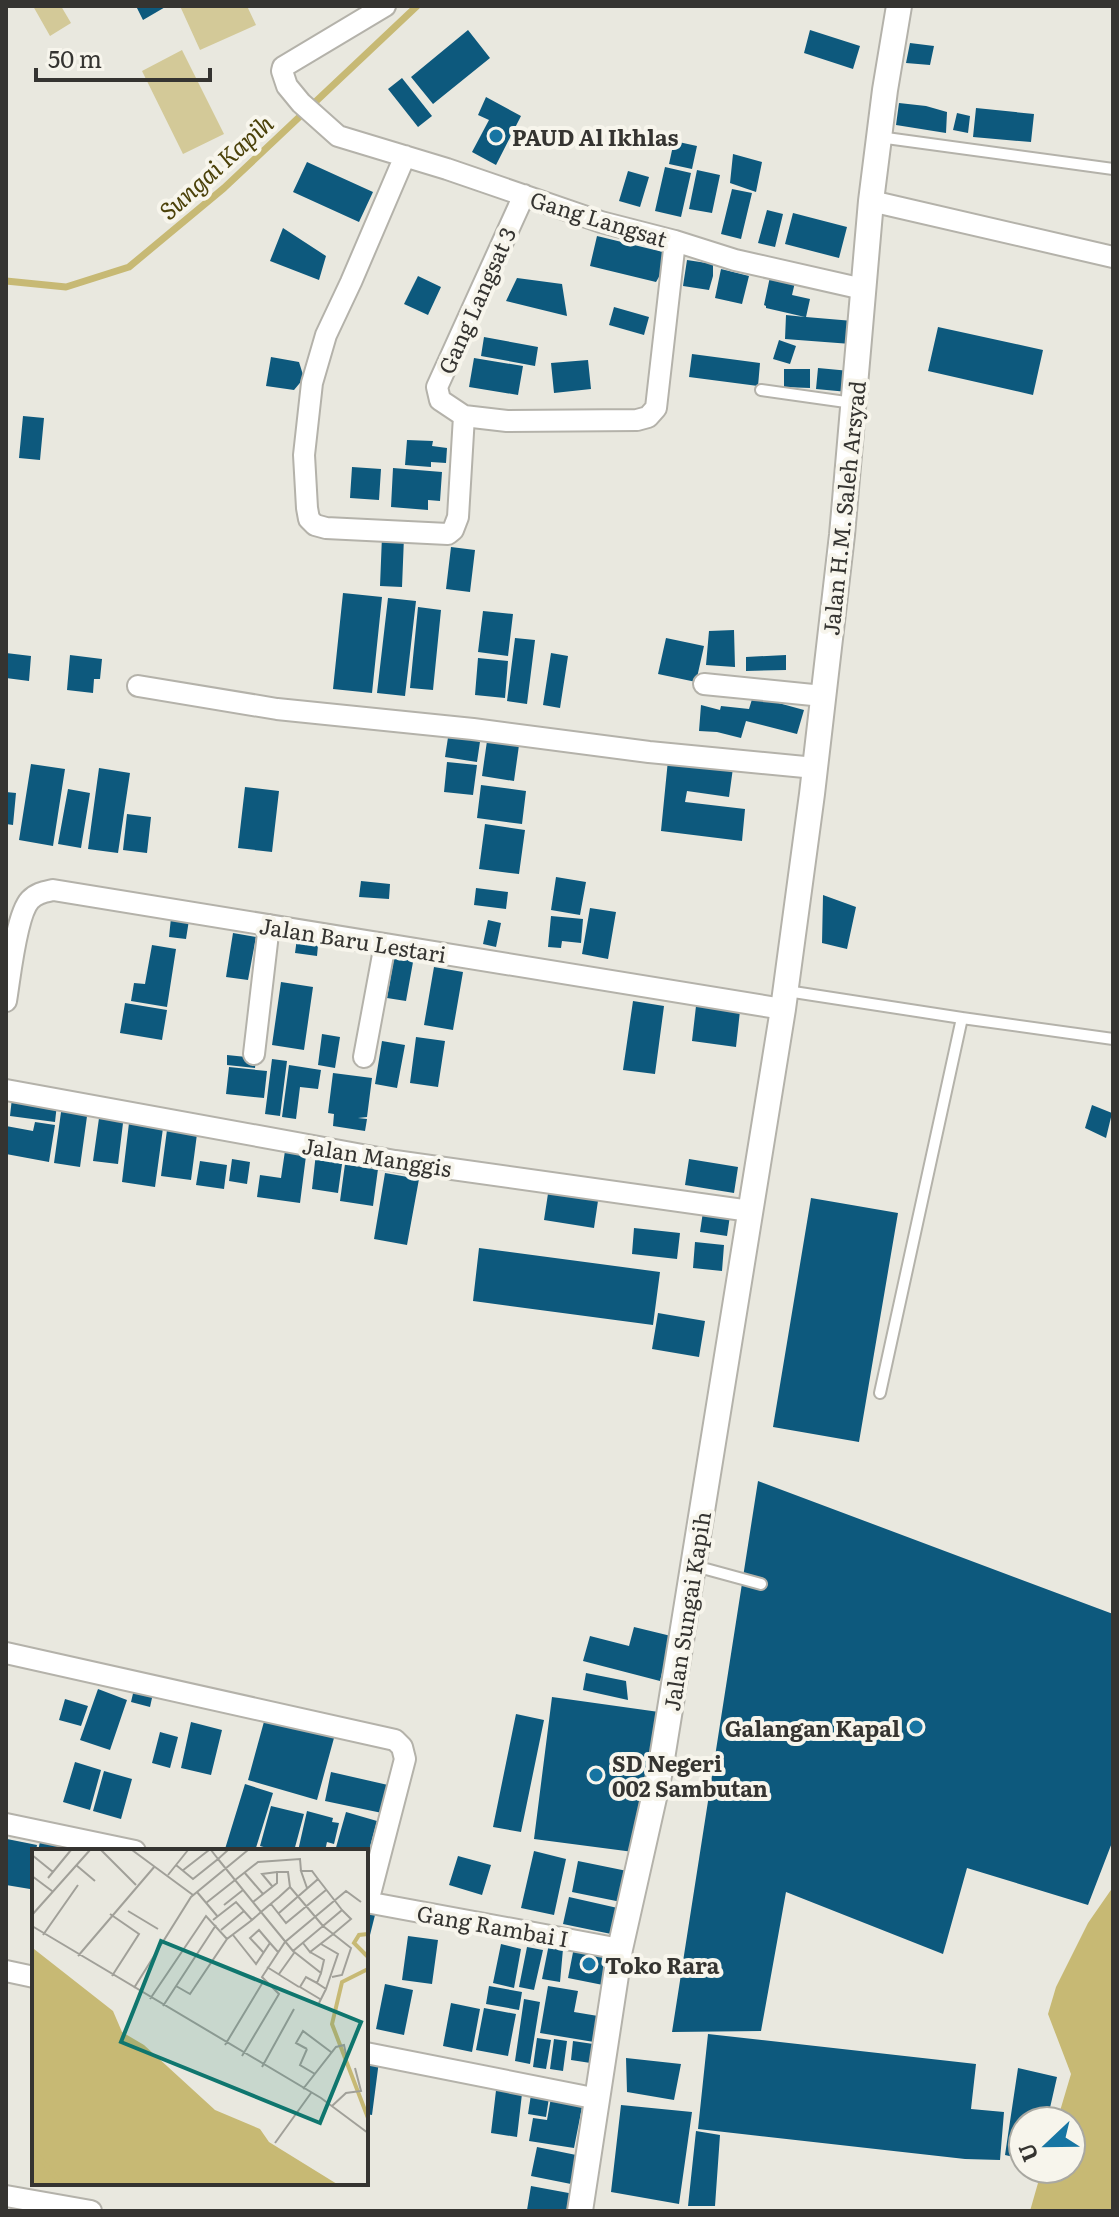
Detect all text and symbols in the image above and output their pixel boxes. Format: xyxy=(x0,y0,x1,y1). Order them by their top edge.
scale bar xyxy=(36,32,210,82)
text: 50 m xyxy=(48,40,102,75)
water label: Sungai Kapih xyxy=(150,105,280,227)
place label: PAUD Al Ikhlas xyxy=(512,120,679,153)
marker: PAUD Al Ikhlas xyxy=(487,127,505,145)
street label: Gang Langsat xyxy=(527,182,672,254)
street label: Gang Langsat 3 xyxy=(429,221,523,379)
street label: Jalan H.M. Saleh Arsyad xyxy=(813,379,873,637)
street label: Jalan Baru Lestari xyxy=(257,908,449,970)
street label: Jalan Manggis xyxy=(300,1128,454,1184)
street label: Jalan Sungai Kapih xyxy=(654,1509,718,1713)
place label: Galangan Kapal xyxy=(725,1711,900,1744)
marker: Galangan Kapal xyxy=(907,1718,925,1736)
place label: SD Negeri 002 Sambutan xyxy=(612,1746,768,1804)
marker: SD Negeri 002 Sambutan xyxy=(587,1766,605,1784)
inset map xyxy=(32,1849,368,2185)
street label: Gang Rambai I xyxy=(415,1895,571,1955)
place label: Toko Rara xyxy=(605,1948,720,1981)
marker: Toko Rara xyxy=(580,1955,598,1973)
north arrow xyxy=(1007,2105,1087,2185)
text: U xyxy=(1009,2139,1046,2167)

